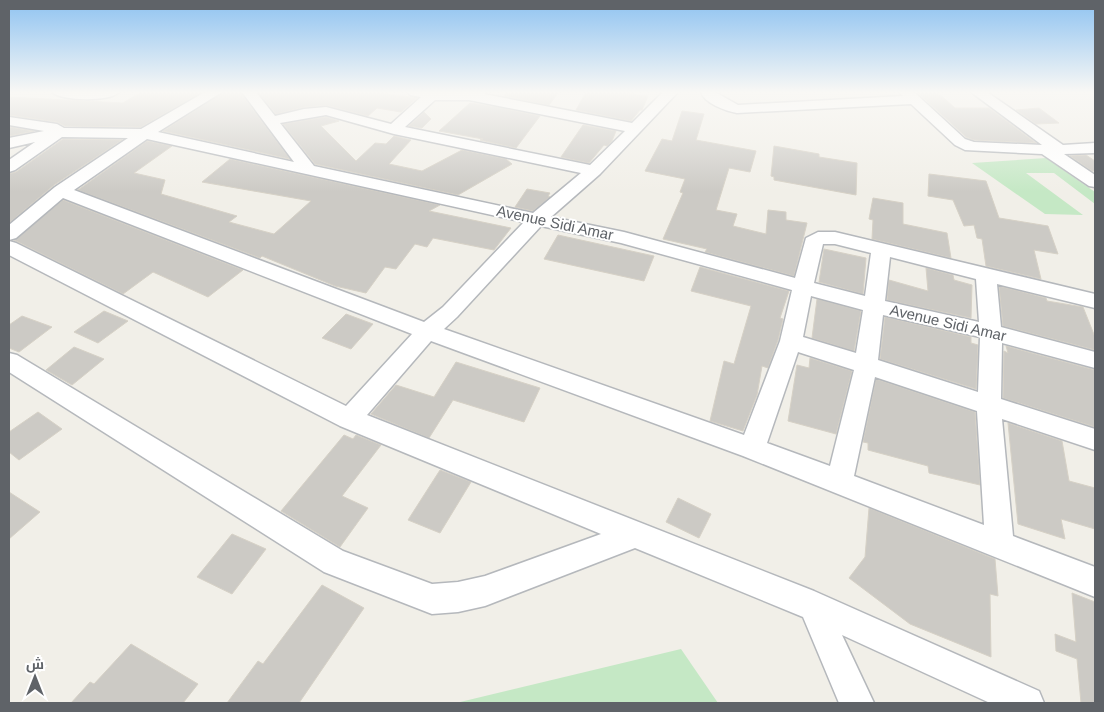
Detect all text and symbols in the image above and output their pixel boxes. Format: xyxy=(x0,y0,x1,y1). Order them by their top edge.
street label: Avenue Sidi Amar xyxy=(495,202,615,243)
street label: Avenue Sidi Amar xyxy=(888,301,1008,344)
north arrow xyxy=(10,652,60,702)
text: ش xyxy=(26,656,44,673)

